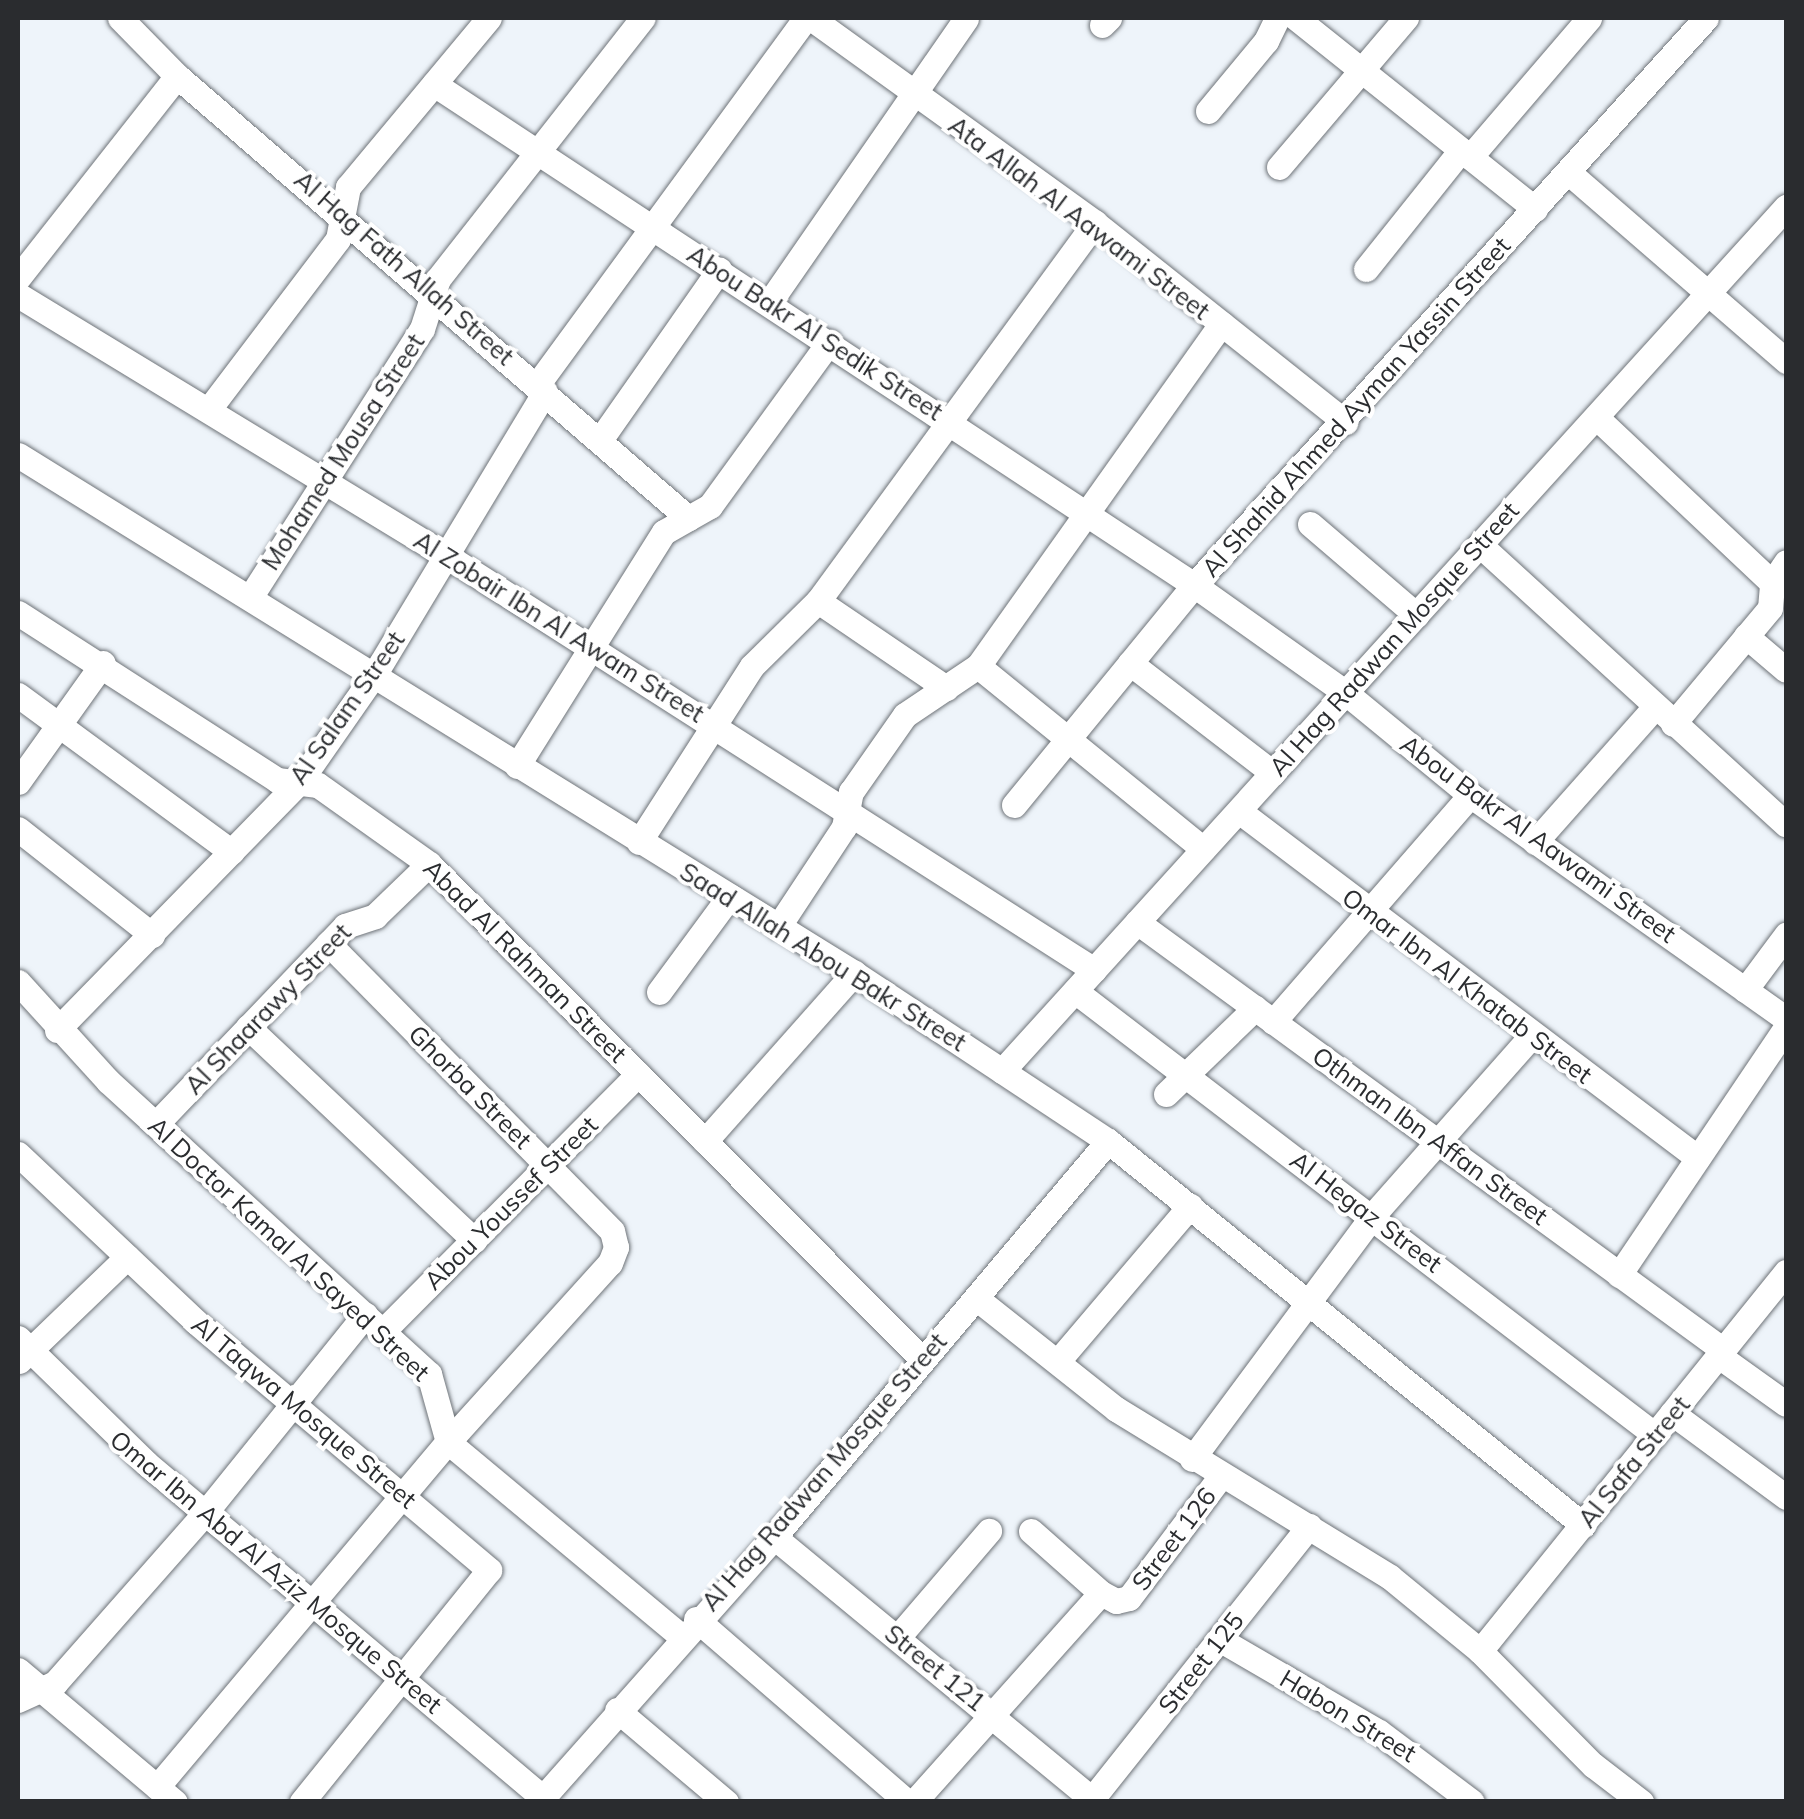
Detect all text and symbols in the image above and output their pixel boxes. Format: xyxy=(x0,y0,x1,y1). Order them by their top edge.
street label: Ata Allah Al Aawami Street xyxy=(943,110,1215,326)
street label: Al Hag Fath Allah Street xyxy=(288,165,520,371)
street label: Al Shahid Ahmed Ayman Yassin Street xyxy=(1195,231,1517,583)
street label: Abou Bakr Al Sedik Street xyxy=(682,239,948,427)
street label: Mohamed Mousa Street xyxy=(255,328,431,576)
street label: Al Hag Radwan Mosque Street xyxy=(1263,496,1525,782)
street label: Al Zobair Ibn Al Awam Street xyxy=(408,525,710,729)
street label: Al Salam Street xyxy=(283,626,411,790)
street label: Abou Bakr Al Aawami Street xyxy=(1394,729,1682,949)
street label: Abad Al Rahman Street xyxy=(417,853,633,1069)
street label: Saad Allah Abou Bakr Street xyxy=(674,856,972,1058)
street label: Omar Ibn Al Khatab Street xyxy=(1336,882,1598,1090)
street label: Al Shaarawy Street xyxy=(179,917,357,1101)
street label: Ghorba Street xyxy=(402,1019,538,1155)
street label: Othman Ibn Affan Street xyxy=(1307,1041,1553,1231)
street label: Abou Youssef Street xyxy=(418,1110,604,1296)
street label: Al Doctor Kamal Al Sayed Street xyxy=(142,1111,436,1387)
street label: Al Hegaz Street xyxy=(1284,1145,1448,1279)
street label: Al Taqwa Mosque Street xyxy=(186,1309,422,1515)
street label: Al Hag Radwan Mosque Street xyxy=(695,1327,953,1617)
street label: Al Safa Street xyxy=(1572,1390,1696,1534)
street label: Omar Ibn Abd Al Aziz Mosque Street xyxy=(104,1424,448,1720)
street label: Street 126 xyxy=(1126,1482,1222,1596)
street label: Street 125 xyxy=(1152,1606,1250,1720)
street label: Street 121 xyxy=(879,1618,991,1718)
street label: Habon Street xyxy=(1274,1664,1422,1768)

